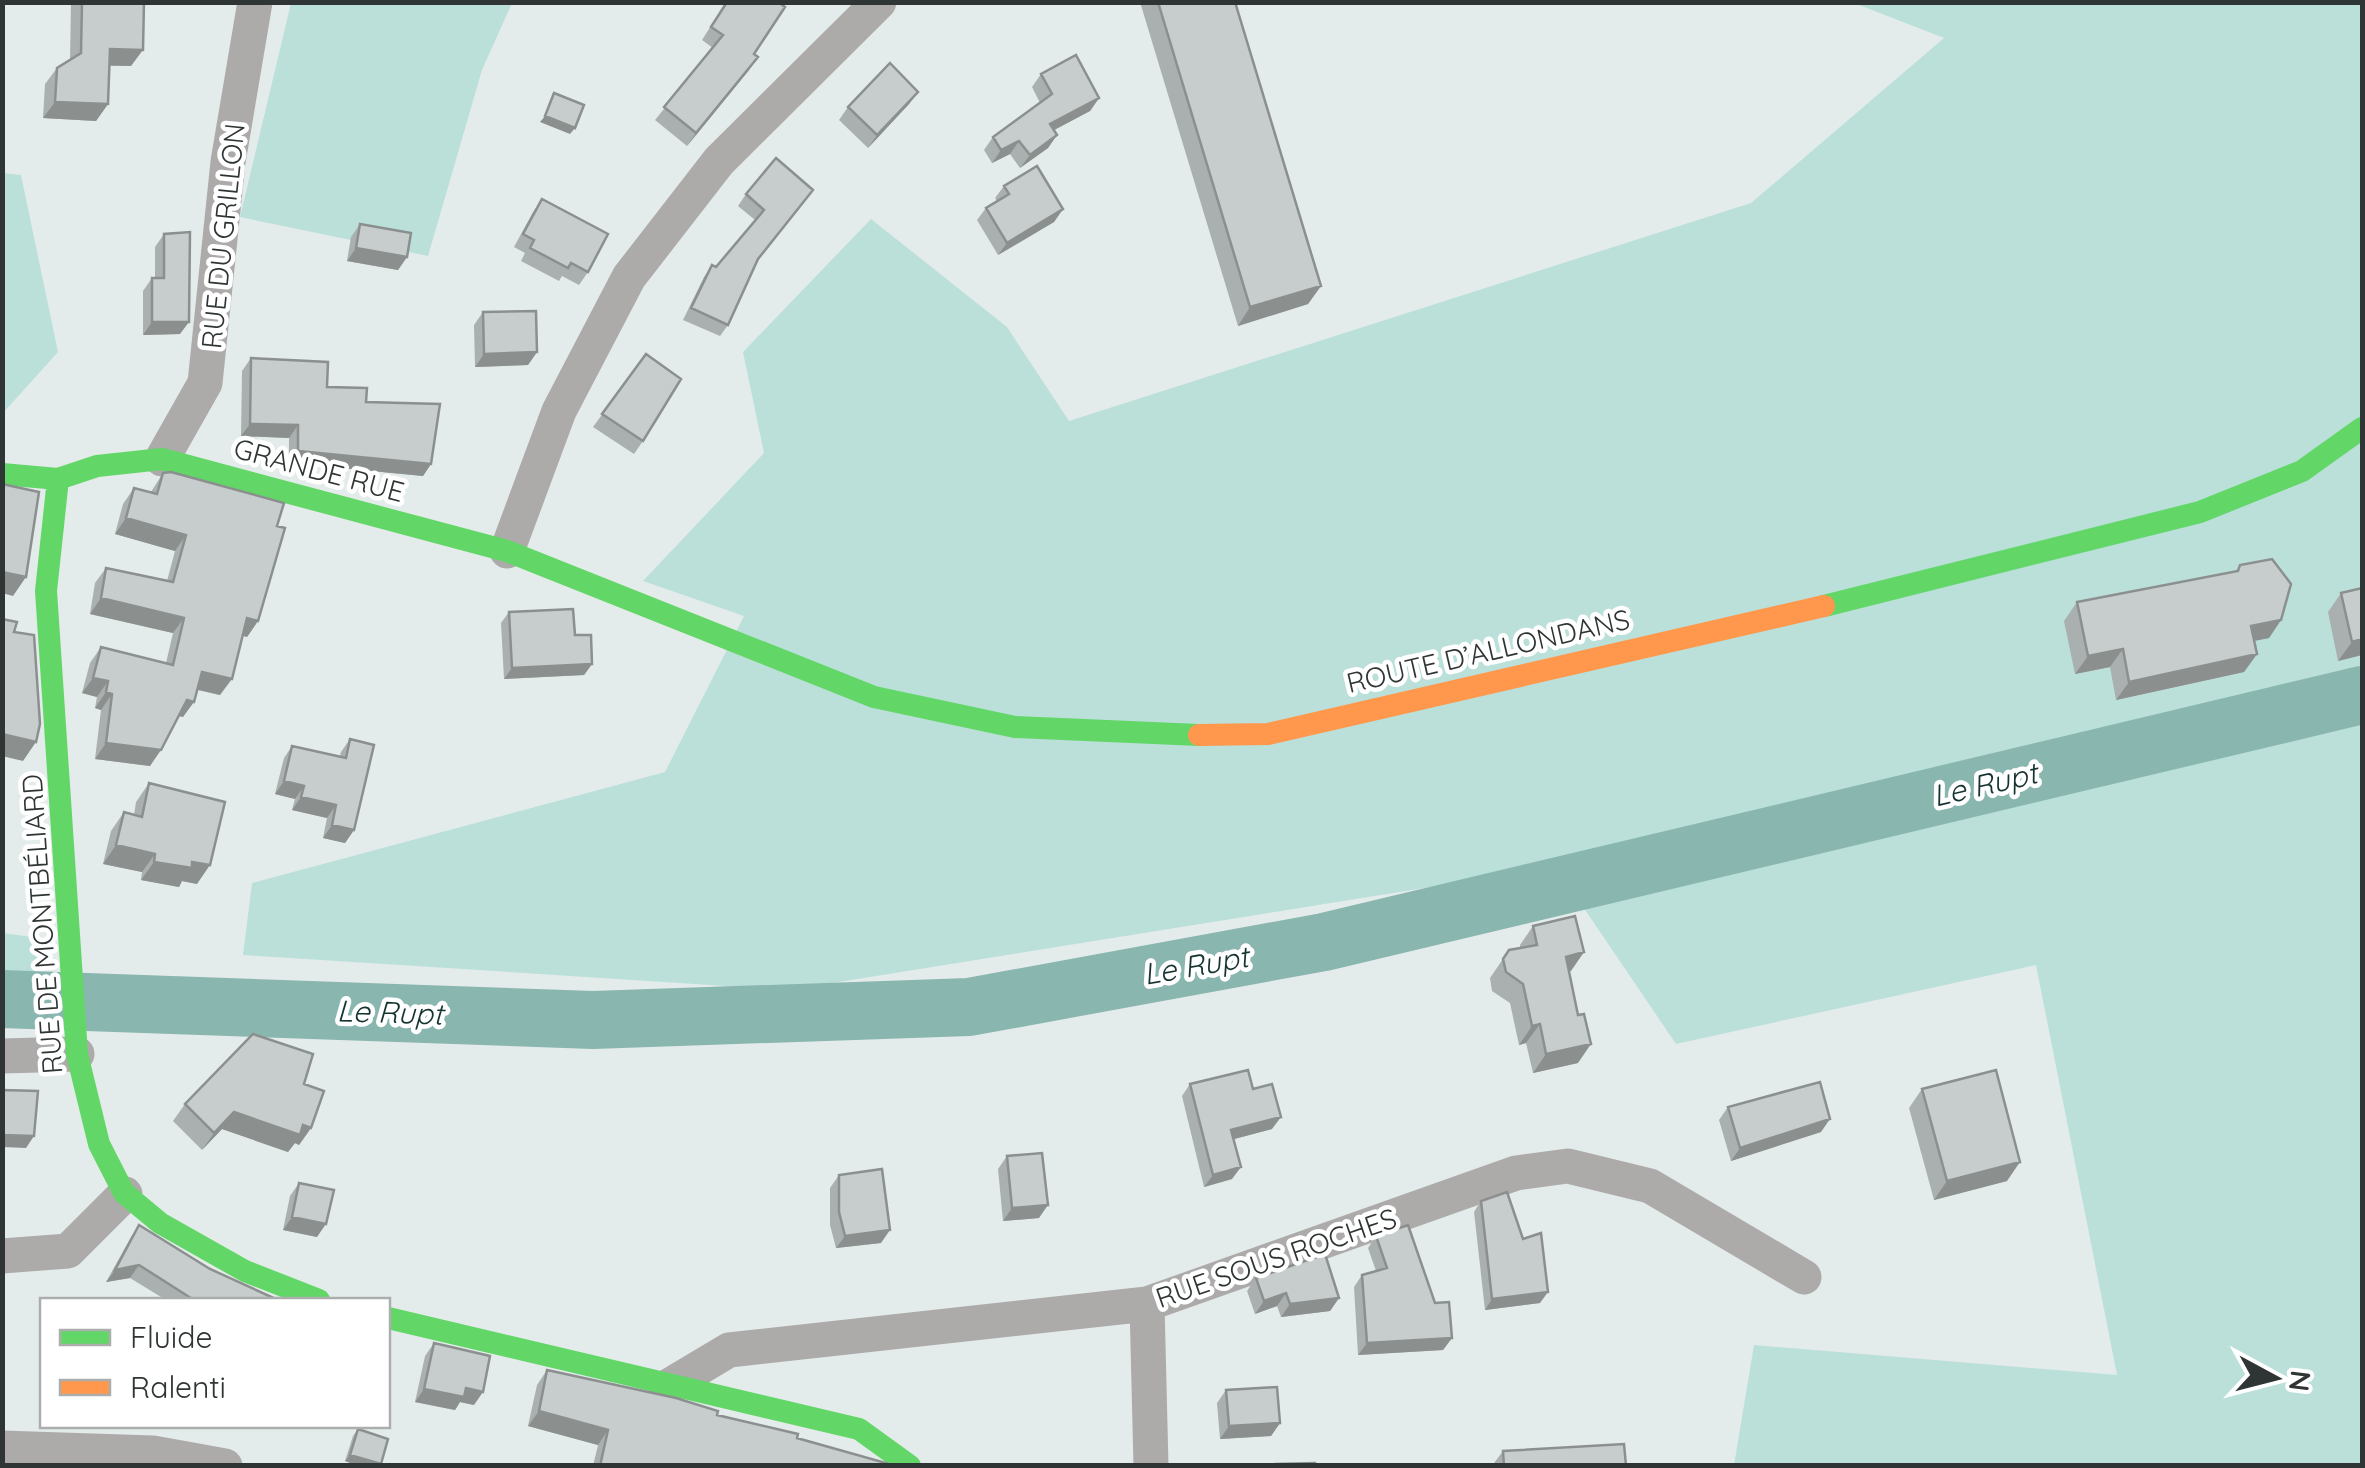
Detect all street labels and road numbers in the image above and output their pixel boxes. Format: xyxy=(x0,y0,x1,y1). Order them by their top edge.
street label: RUE DU GRILLON xyxy=(193,122,252,350)
street label: GRANDE RUE xyxy=(230,430,408,509)
street label: ROUTE D’ALLONDANS xyxy=(1343,601,1633,700)
street label: RUE DE MONTBÉLIARD xyxy=(14,773,69,1075)
street label: RUE SOUS ROCHES xyxy=(1151,1200,1401,1315)

